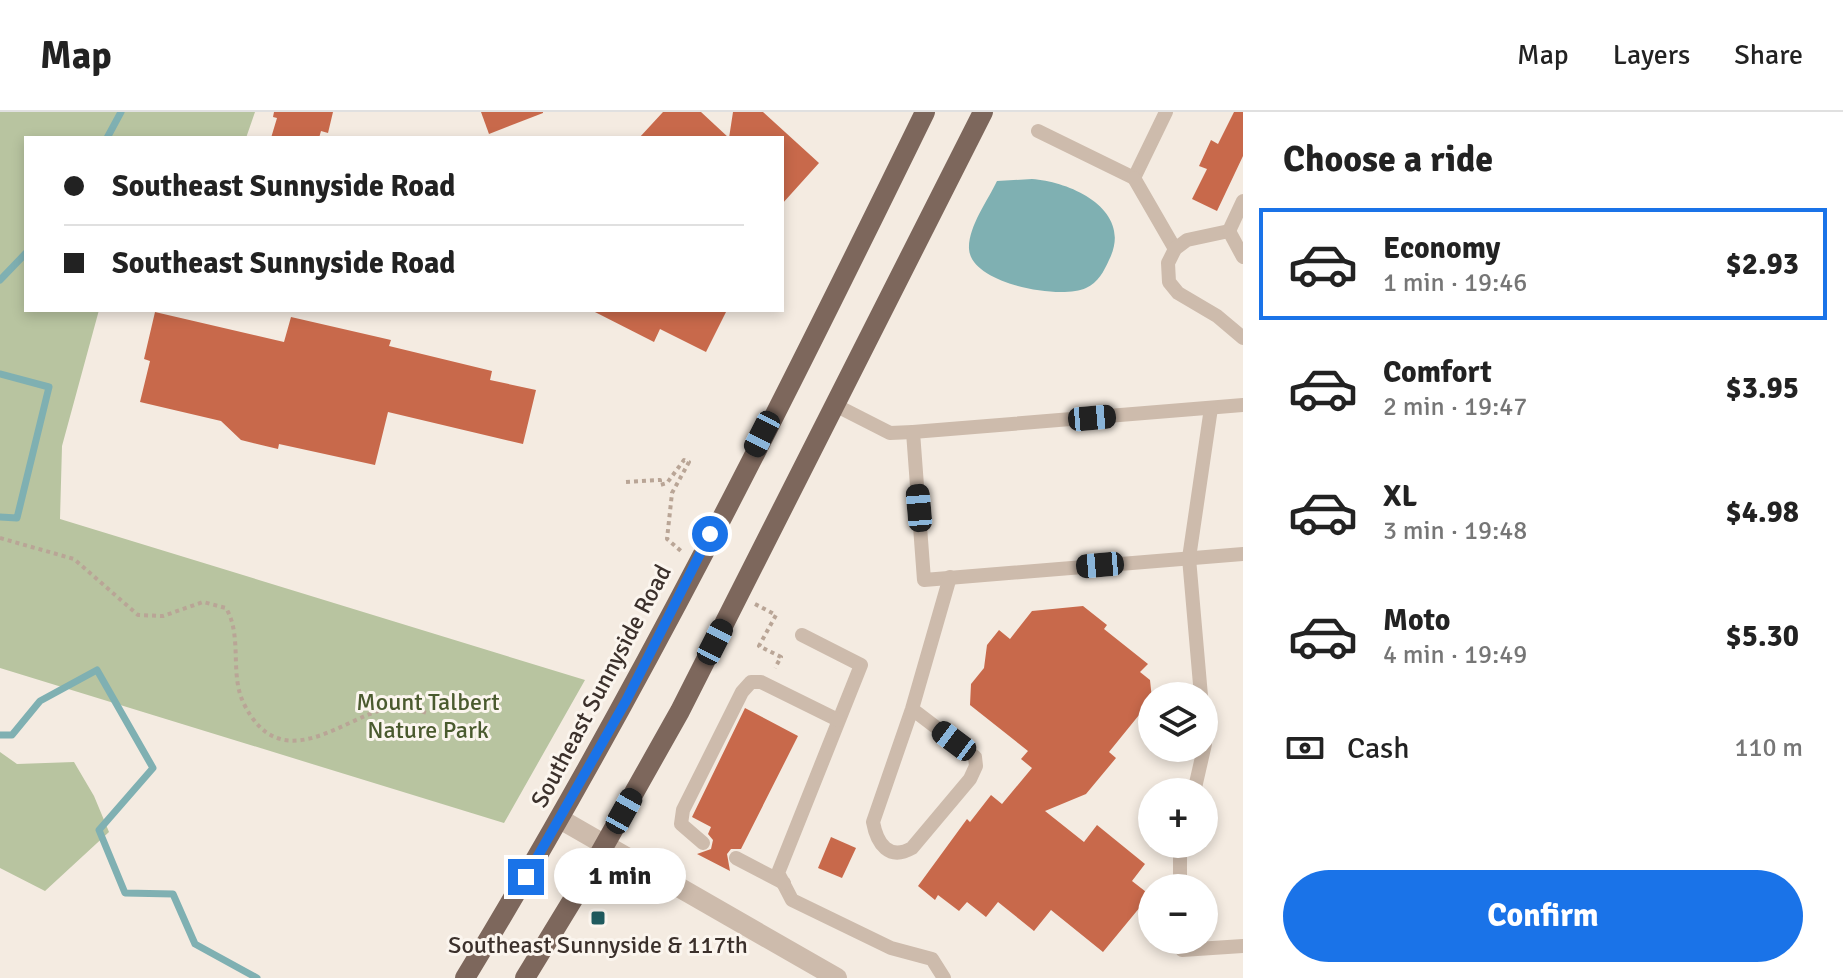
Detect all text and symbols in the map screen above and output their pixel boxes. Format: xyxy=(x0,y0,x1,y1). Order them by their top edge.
text: Map xyxy=(40,32,112,79)
text: Map xyxy=(1517,38,1569,72)
text: Layers xyxy=(1613,38,1690,72)
text: Share xyxy=(1734,38,1803,72)
text: Choose a ride xyxy=(1283,137,1493,182)
text: Southeast Sunnyside Road xyxy=(112,168,455,205)
icon: car xyxy=(1287,228,1359,300)
text: Economy xyxy=(1383,230,1500,267)
text: Southeast Sunnyside Road xyxy=(112,245,455,282)
text: $2.93 xyxy=(1726,246,1799,283)
text: 1 min · 19:46 xyxy=(1383,267,1527,299)
icon: car xyxy=(1287,352,1359,424)
text: Comfort xyxy=(1383,354,1492,391)
text: $3.95 xyxy=(1726,370,1799,407)
text: 2 min · 19:47 xyxy=(1383,391,1527,423)
car xyxy=(1067,404,1117,432)
car xyxy=(740,407,784,461)
icon: car xyxy=(1287,476,1359,548)
text: XL xyxy=(1383,478,1417,515)
car xyxy=(905,483,933,533)
text: $4.98 xyxy=(1726,494,1799,531)
text: 3 min · 19:48 xyxy=(1383,515,1527,547)
route start xyxy=(692,516,728,552)
car xyxy=(1075,551,1125,579)
street label: Southeast Sunnyside Road xyxy=(524,559,678,813)
icon: car xyxy=(1287,600,1359,672)
text: Moto xyxy=(1383,602,1450,639)
car xyxy=(693,615,737,669)
text: $5.30 xyxy=(1726,618,1799,655)
text: 4 min · 19:49 xyxy=(1383,639,1527,671)
map controls xyxy=(1138,682,1218,954)
button: layers xyxy=(1138,682,1218,762)
park label: Mount Talbert Nature Park xyxy=(356,687,500,745)
car xyxy=(928,717,980,765)
icon: cash xyxy=(1283,726,1327,770)
text: Cash xyxy=(1347,730,1410,767)
text: 110 m xyxy=(1734,732,1803,764)
button: + xyxy=(1138,778,1218,858)
car xyxy=(602,784,646,838)
callout: 1 min xyxy=(554,849,686,905)
route end xyxy=(508,859,544,895)
text: 1 min xyxy=(589,860,651,892)
button: Confirm xyxy=(1283,870,1803,962)
button: − xyxy=(1138,874,1218,954)
marker: Southeast Sunnyside & 117th xyxy=(589,909,607,927)
place label: Southeast Sunnyside & 117th xyxy=(448,930,748,960)

